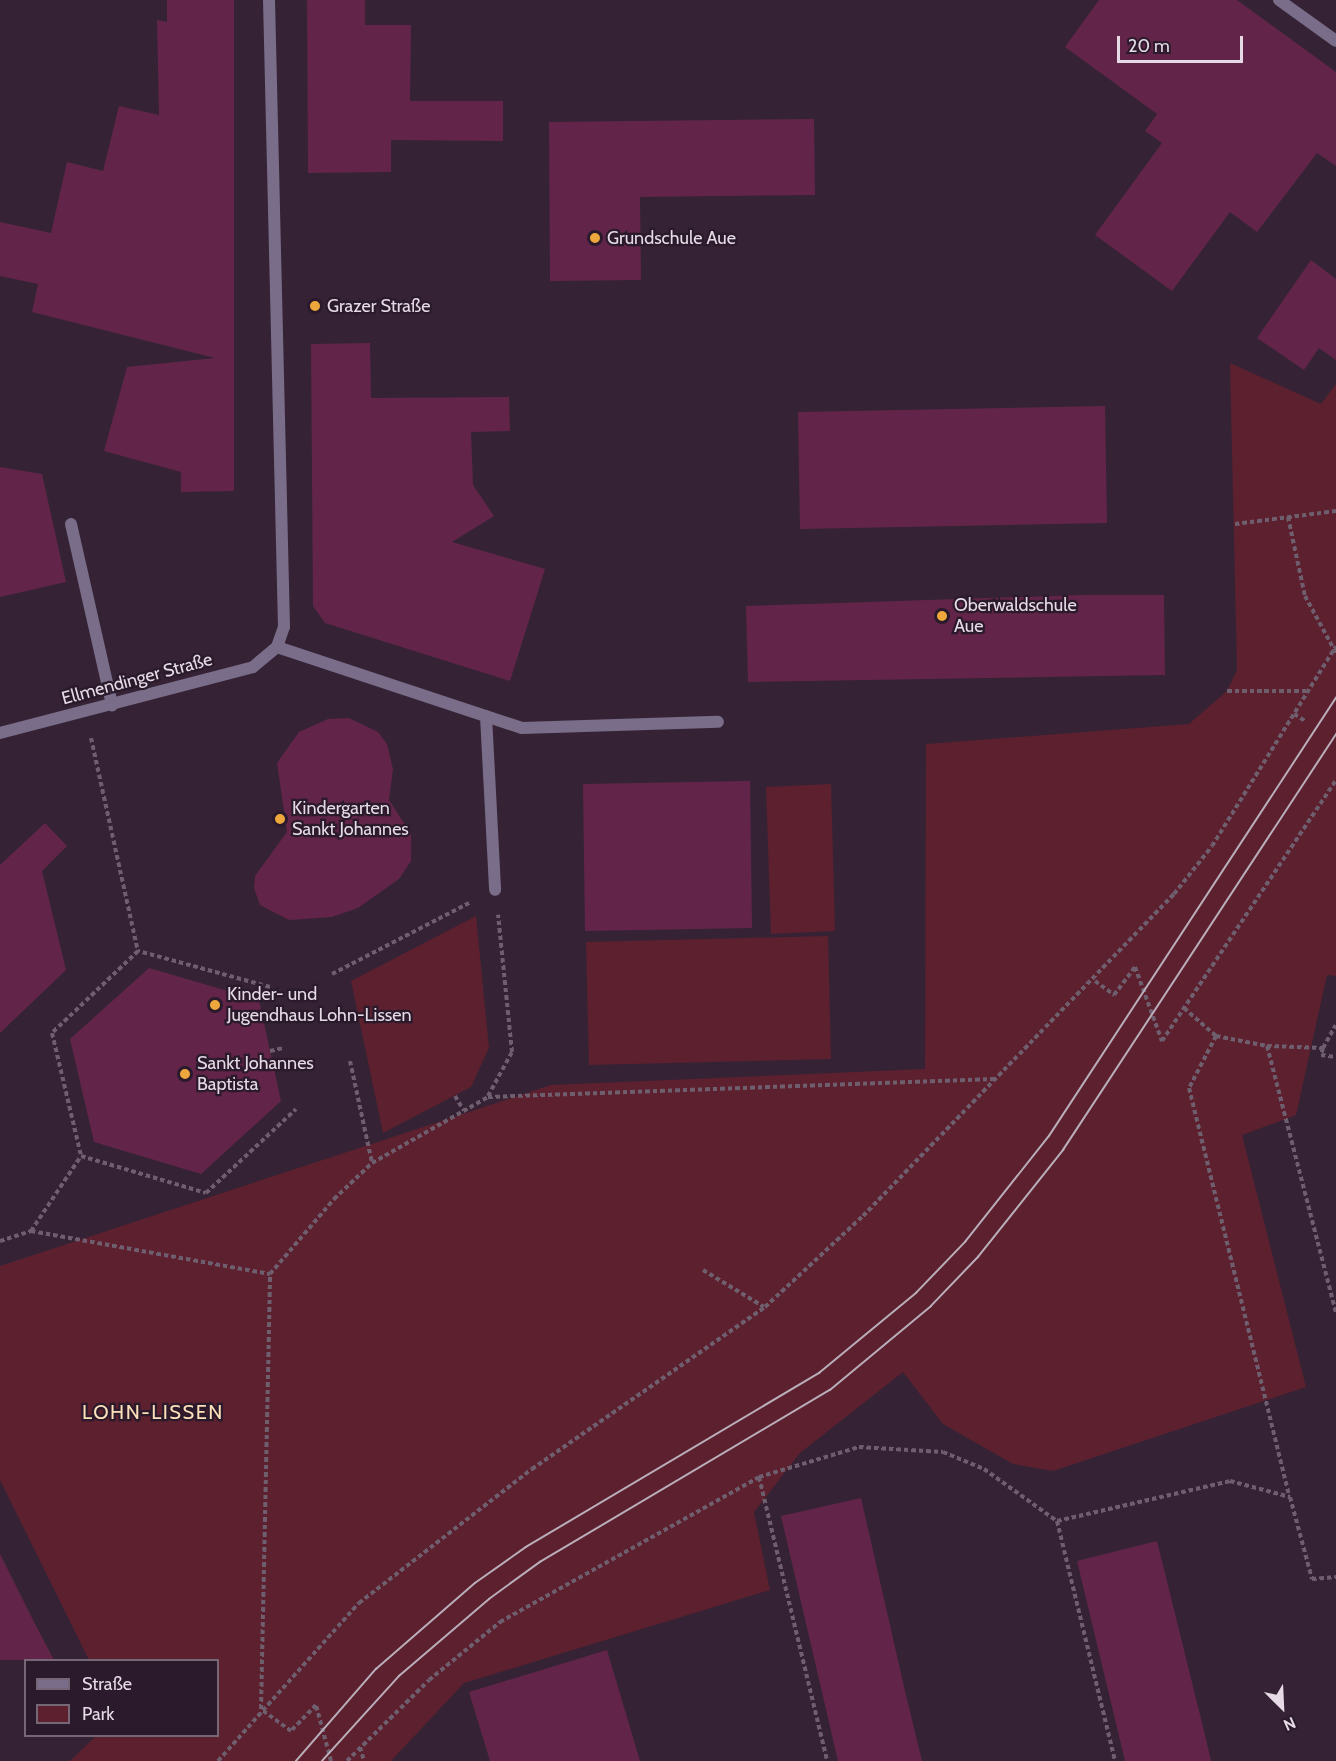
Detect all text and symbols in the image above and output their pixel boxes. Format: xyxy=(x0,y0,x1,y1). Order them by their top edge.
scale bar xyxy=(1120,24,1246,62)
text: 20 m xyxy=(1128,35,1170,57)
place label: Grundschule Aue xyxy=(607,227,736,249)
marker: Grundschule Aue xyxy=(588,231,602,245)
place label: Grazer Straße xyxy=(327,295,430,317)
marker: Grazer Straße xyxy=(308,299,322,313)
place label: Oberwaldschule Aue xyxy=(954,595,1077,638)
marker: Oberwaldschule Aue xyxy=(935,609,949,623)
street label: Ellmendinger Straße xyxy=(59,648,215,710)
place label: Kindergarten Sankt Johannes xyxy=(292,798,409,840)
marker: Kindergarten Sankt Johannes xyxy=(273,812,287,826)
place label: Kinder- und Jugendhaus Lohn-Lissen xyxy=(227,984,412,1026)
marker: Kinder- und Jugendhaus Lohn-Lissen xyxy=(208,998,222,1012)
place label: Sankt Johannes Baptista xyxy=(197,1053,314,1096)
marker: Sankt Johannes Baptista xyxy=(178,1067,192,1081)
district label: LOHN-LISSEN xyxy=(82,1400,224,1424)
legend xyxy=(24,1659,219,1737)
text: Straße xyxy=(82,1673,132,1695)
north arrow xyxy=(1252,1677,1312,1737)
text: Park xyxy=(82,1703,114,1725)
text: N xyxy=(1280,1713,1299,1735)

